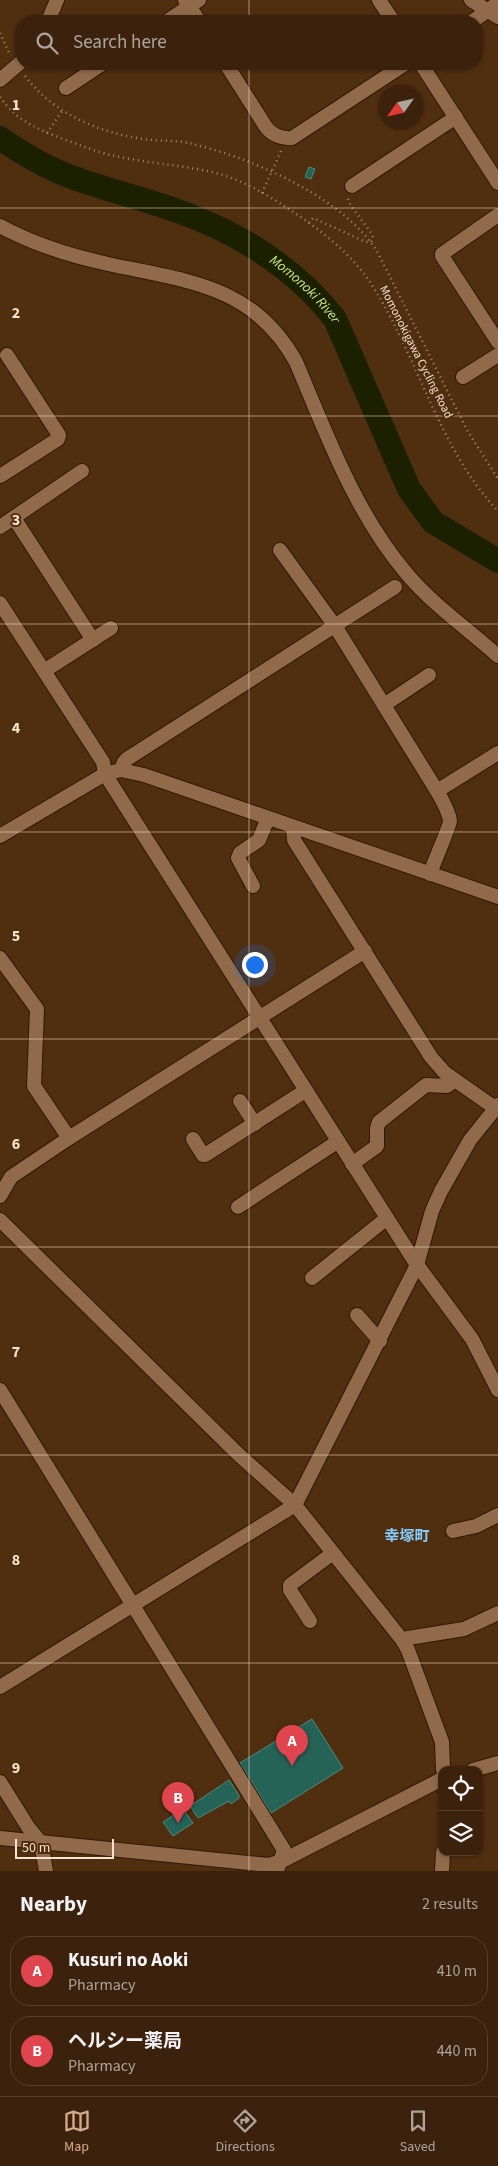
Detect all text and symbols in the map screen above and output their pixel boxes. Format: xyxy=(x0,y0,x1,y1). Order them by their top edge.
search box xyxy=(15,15,483,70)
icon: search xyxy=(33,29,61,57)
text: Search here xyxy=(73,29,167,56)
north arrow xyxy=(378,85,423,130)
text: 1 xyxy=(12,94,20,116)
water label: Momonoki River xyxy=(265,250,346,327)
street label: Momonokigawa Cycling Road xyxy=(375,283,457,421)
text: 2 xyxy=(12,302,20,324)
text: 3 xyxy=(12,509,20,531)
text: 4 xyxy=(12,717,21,739)
text: 5 xyxy=(12,925,20,947)
your location xyxy=(242,952,268,978)
text: 6 xyxy=(12,1133,20,1155)
text: 7 xyxy=(12,1341,20,1363)
district label: 幸塚町 xyxy=(384,1526,430,1547)
text: 8 xyxy=(12,1549,20,1571)
pin: A xyxy=(276,1725,308,1766)
text: 9 xyxy=(12,1757,20,1779)
map controls xyxy=(438,1766,483,1856)
button: locate xyxy=(438,1766,483,1811)
pin: B xyxy=(162,1782,194,1823)
button: layers xyxy=(438,1811,483,1856)
scale bar xyxy=(15,1836,114,1859)
text: 50 m xyxy=(22,1838,50,1858)
text: Nearby xyxy=(20,1889,87,1919)
text: 2 results xyxy=(422,1893,478,1915)
text: Kusuri no Aoki xyxy=(68,1947,188,1974)
text: A xyxy=(32,1960,42,1982)
text: 410 m xyxy=(437,1960,477,1982)
text: Pharmacy xyxy=(68,1974,136,1996)
text: ヘルシー薬局 xyxy=(68,2028,182,2055)
text: B xyxy=(32,2040,42,2062)
text: 440 m xyxy=(437,2040,477,2062)
text: Pharmacy xyxy=(68,2055,136,2077)
tab: Map xyxy=(63,2107,91,2157)
tab: Directions xyxy=(216,2107,275,2157)
tab: Saved xyxy=(400,2107,435,2157)

